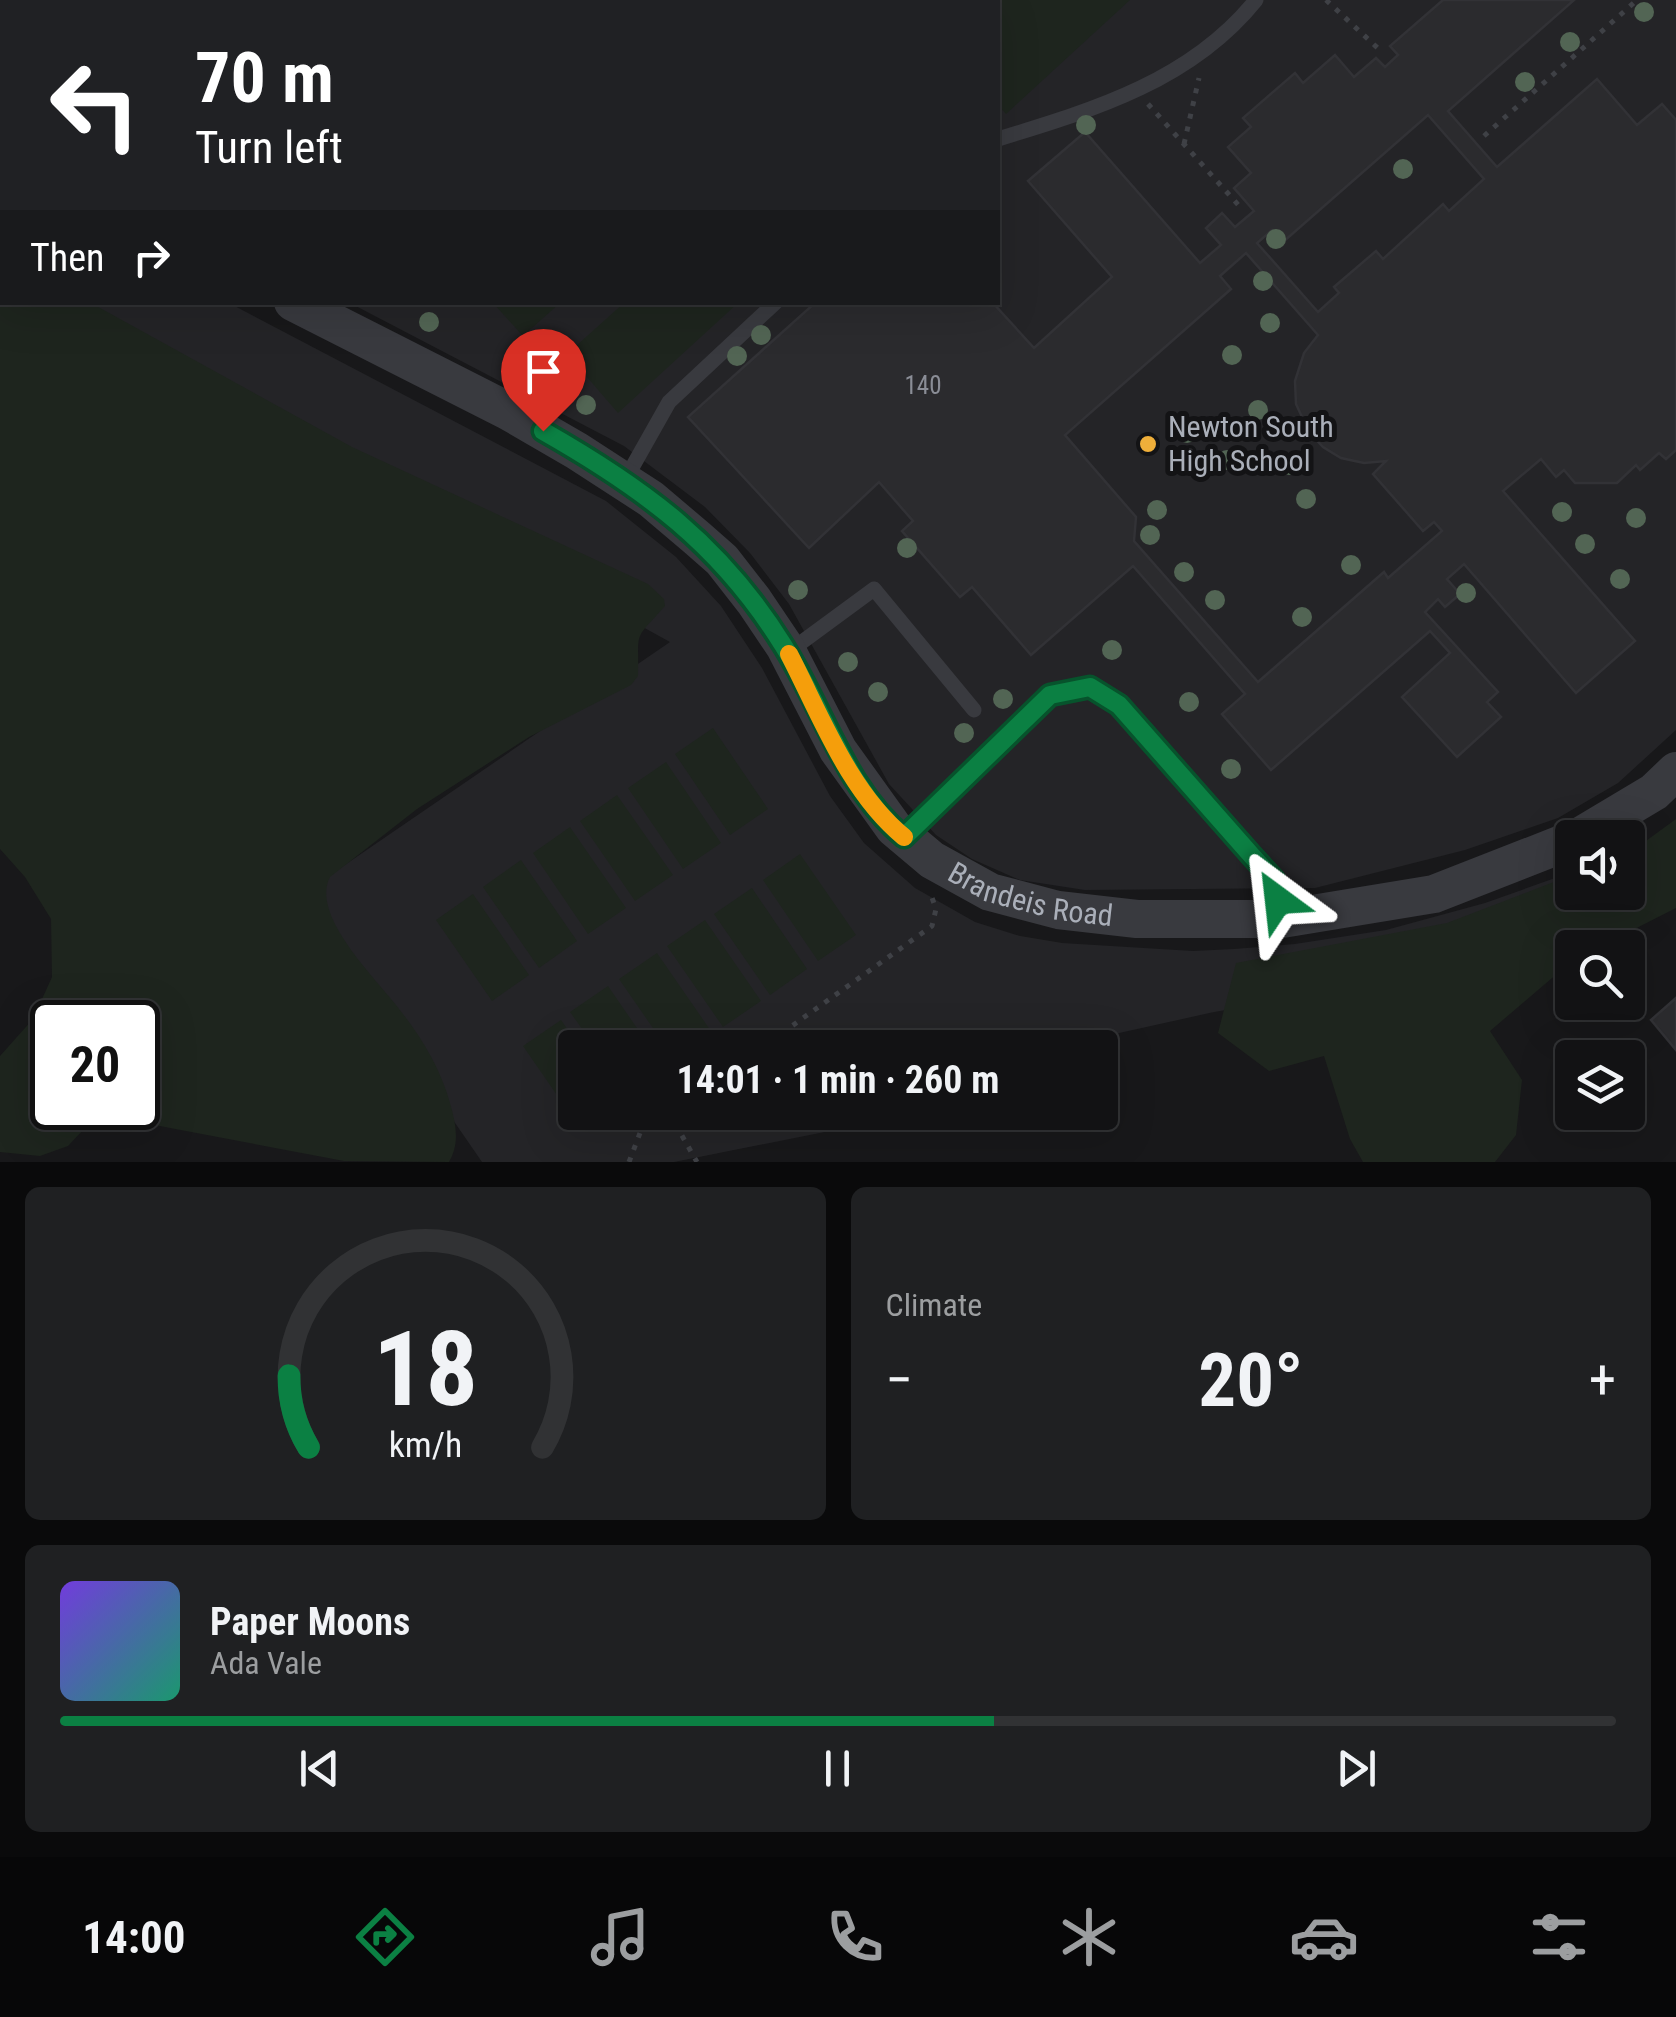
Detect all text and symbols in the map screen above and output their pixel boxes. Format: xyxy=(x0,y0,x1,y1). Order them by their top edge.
text: 70 m xyxy=(195,37,334,119)
icon: left xyxy=(30,40,160,170)
text: Turn left xyxy=(195,121,343,174)
icon: right xyxy=(124,230,179,285)
text: Then xyxy=(30,236,104,280)
pin xyxy=(501,329,586,432)
icon: arrive xyxy=(516,344,571,399)
house number: 140 xyxy=(904,371,942,400)
place label: Newton South High School xyxy=(1168,409,1334,478)
marker: Newton South High School xyxy=(1137,433,1159,455)
map controls xyxy=(1555,820,1645,1130)
button: sound xyxy=(1555,820,1645,910)
position arrow xyxy=(1226,848,1330,952)
street label: Brandeis Road xyxy=(942,854,1115,933)
button: search xyxy=(1555,930,1645,1020)
speed limit sign: 20 xyxy=(30,1000,160,1130)
button: layers xyxy=(1555,1040,1645,1130)
text: 14:01 · 1 min · 260 m xyxy=(677,1058,999,1102)
text: Climate xyxy=(886,1286,982,1324)
text: 18 xyxy=(373,1309,478,1430)
text: 20° xyxy=(1198,1336,1303,1424)
text: − xyxy=(886,1348,913,1412)
text: + xyxy=(1589,1348,1616,1412)
text: km/h xyxy=(388,1424,462,1466)
text: Paper Moons xyxy=(210,1600,410,1644)
text: Ada Vale xyxy=(210,1644,322,1682)
icon: previous xyxy=(292,1741,347,1796)
icon: pause xyxy=(810,1741,865,1796)
icon: next xyxy=(1329,1741,1384,1796)
icon: directions xyxy=(350,1902,420,1972)
icon: music xyxy=(585,1902,655,1972)
icon: phone xyxy=(820,1902,890,1972)
icon: climate xyxy=(1054,1902,1124,1972)
icon: car xyxy=(1289,1902,1359,1972)
icon: filters xyxy=(1524,1902,1594,1972)
text: 14:00 xyxy=(82,1911,186,1964)

